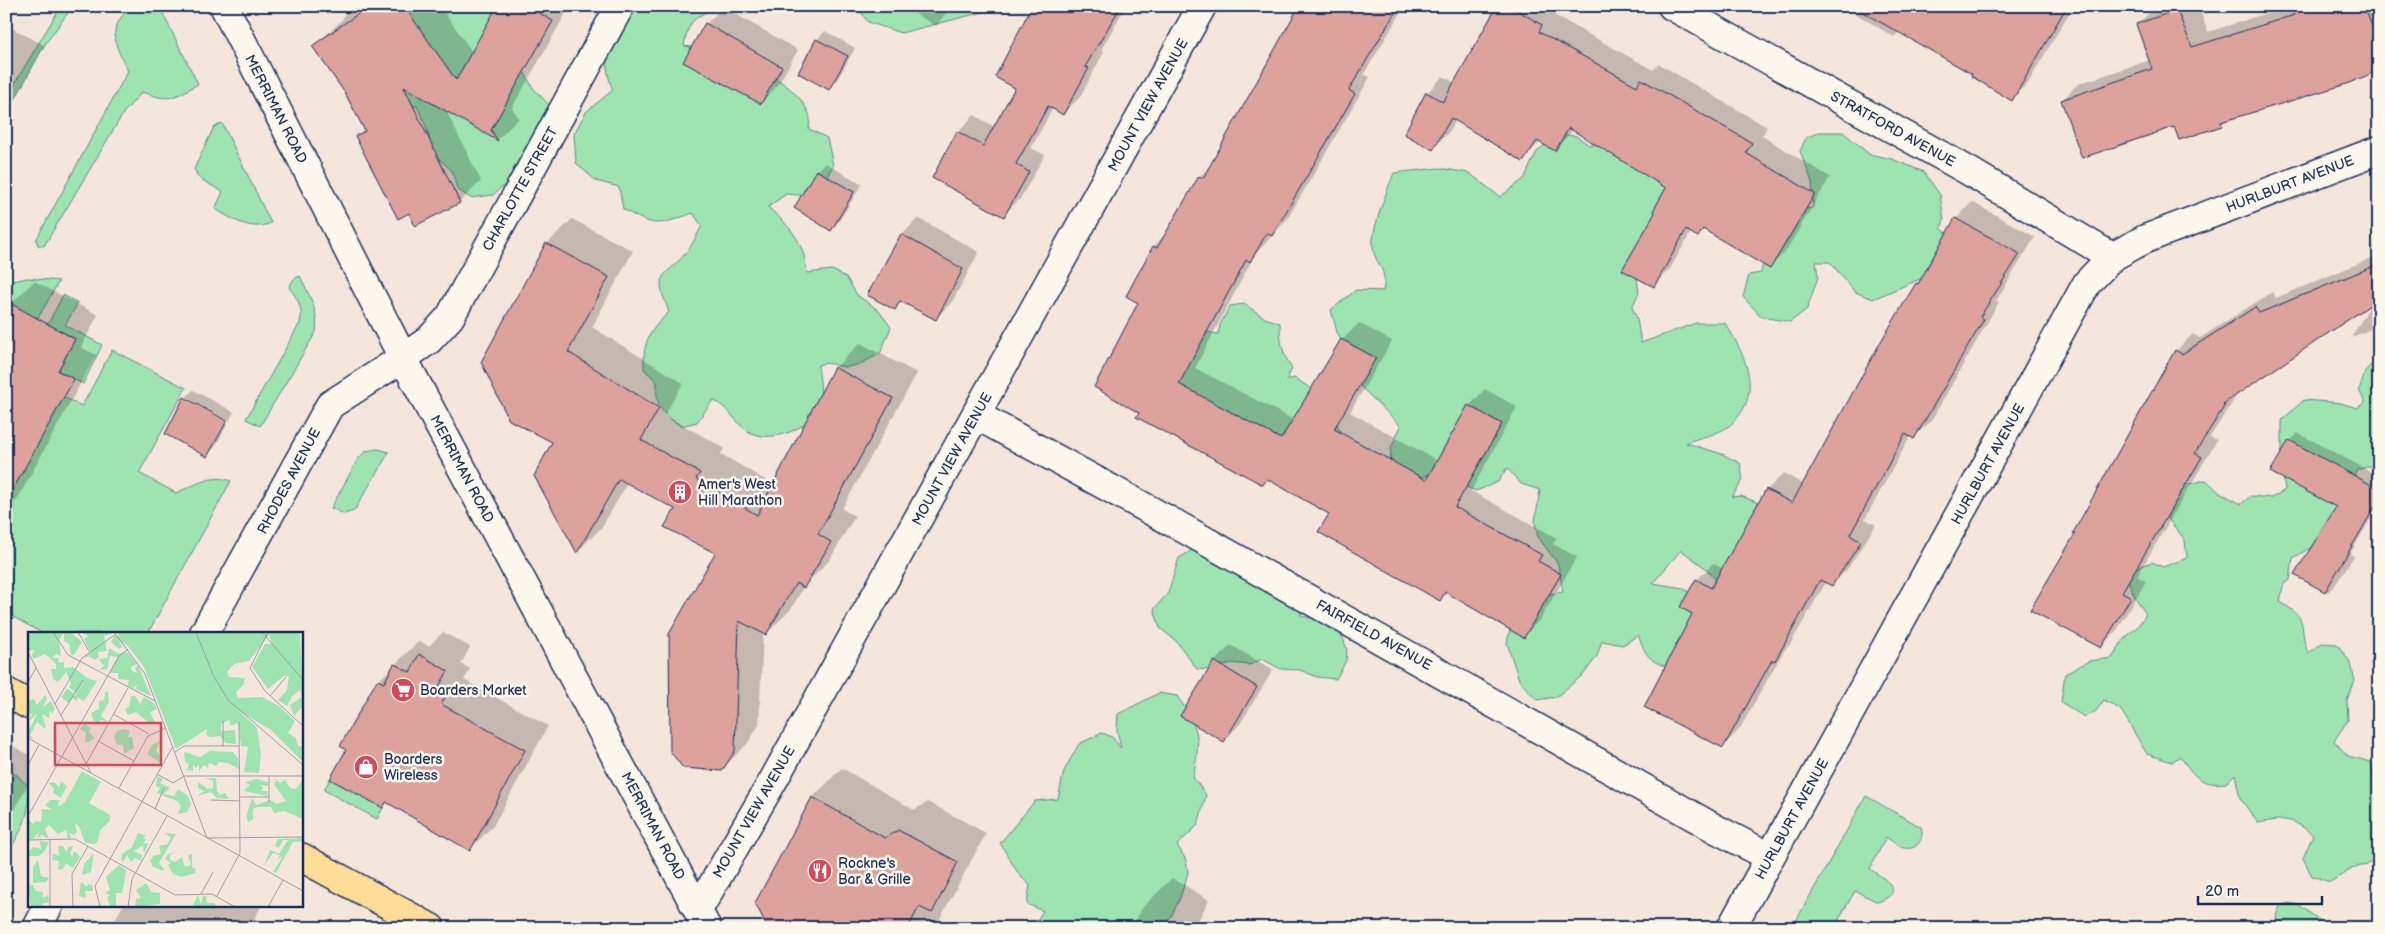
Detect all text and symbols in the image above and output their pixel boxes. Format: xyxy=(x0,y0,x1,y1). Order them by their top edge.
street label: MOUNT VIEW AVENUE xyxy=(1104,36,1192,174)
street label: MERRIMAN ROAD xyxy=(241,52,311,166)
street label: STRATFORD AVENUE xyxy=(1828,88,1958,170)
street label: CHARLOTTE STREET xyxy=(479,123,561,254)
street label: HURLBURT AVENUE xyxy=(2224,152,2356,216)
street label: MOUNT VIEW AVENUE xyxy=(908,390,996,528)
street label: HURLBURT AVENUE xyxy=(1948,401,2028,527)
street label: MERRIMAN ROAD xyxy=(426,412,498,526)
street label: RHODES AVENUE xyxy=(254,425,324,537)
place label: Amer's West Hill Marathon xyxy=(698,476,782,509)
building icon: Amer's West Hill Marathon xyxy=(667,479,693,505)
street label: FAIRFIELD AVENUE xyxy=(1313,596,1435,674)
inset map xyxy=(28,632,302,906)
supermarket icon: Boarders Market xyxy=(390,677,416,703)
place label: Boarders Market xyxy=(420,682,527,699)
street label: MOUNT VIEW AVENUE xyxy=(709,743,799,881)
place label: Boarders Wireless xyxy=(384,751,443,784)
shop icon: Boarders Wireless xyxy=(353,754,379,780)
street label: HURLBURT AVENUE xyxy=(1752,756,1832,882)
street label: MERRIMAN ROAD xyxy=(617,769,689,883)
place label: Rockne's Bar & Grille xyxy=(838,855,911,888)
restaurant icon: Rockne's Bar & Grille xyxy=(807,858,833,884)
scale bar xyxy=(2198,874,2321,906)
text: 20 m xyxy=(2205,882,2239,901)

